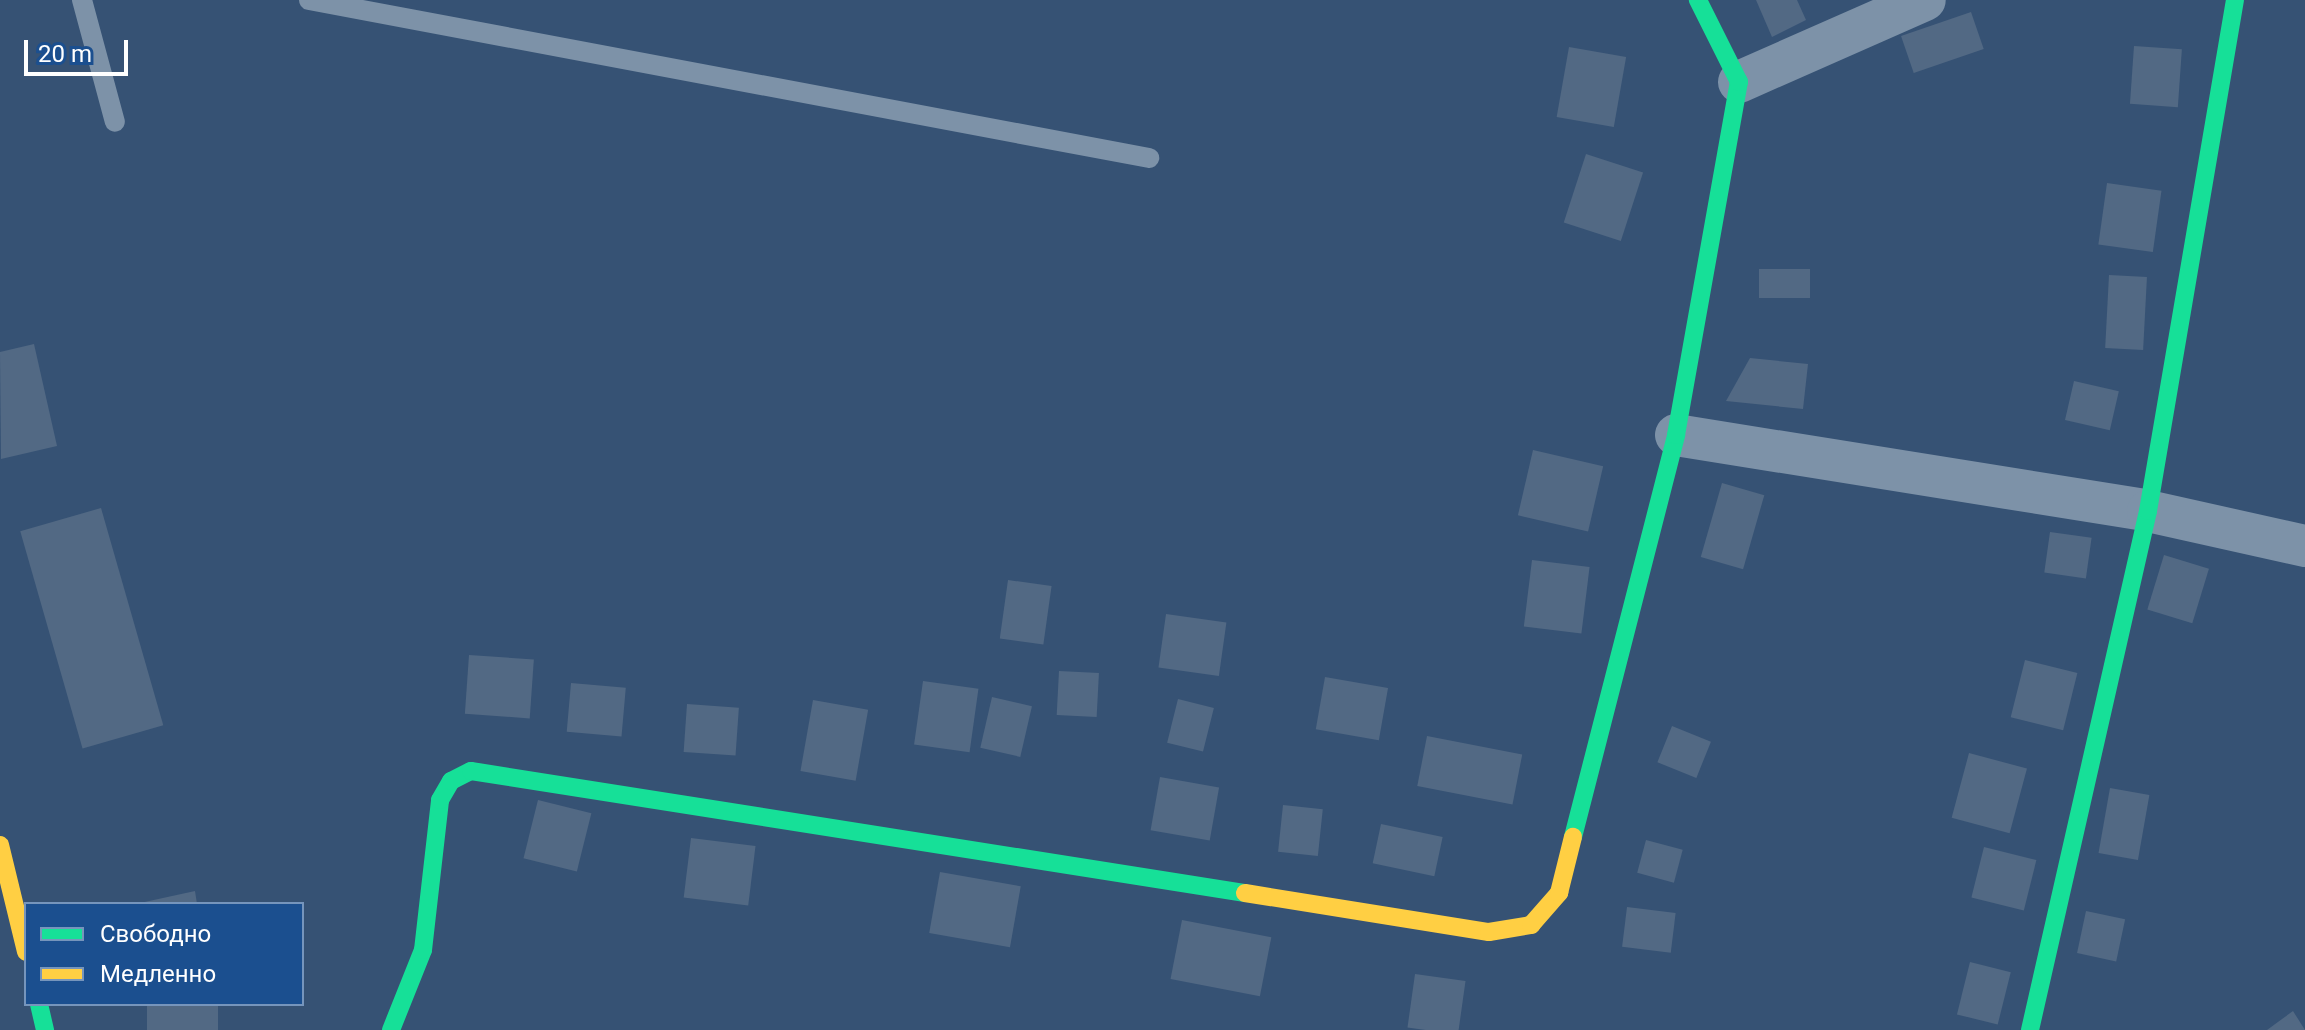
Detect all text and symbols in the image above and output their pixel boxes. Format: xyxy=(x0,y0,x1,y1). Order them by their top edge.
scale bar xyxy=(28,24,132,74)
text: 20 m xyxy=(38,40,92,68)
legend xyxy=(24,902,304,1006)
text: Свободно xyxy=(100,920,211,948)
text: Медленно xyxy=(100,960,216,988)

